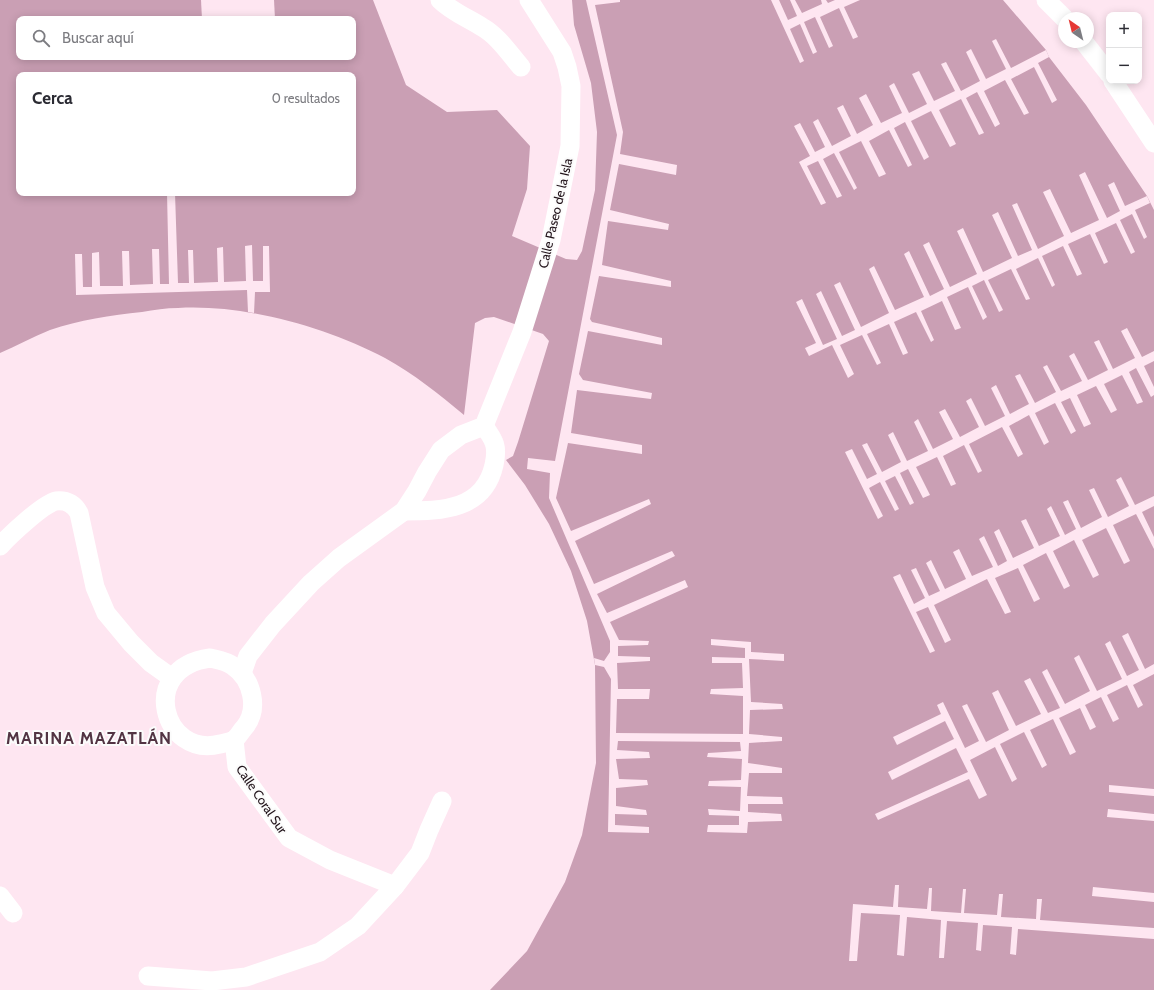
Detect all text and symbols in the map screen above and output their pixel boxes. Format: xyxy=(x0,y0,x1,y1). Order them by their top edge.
north arrow xyxy=(1058,12,1094,48)
map controls xyxy=(1106,12,1142,84)
button: + xyxy=(1106,12,1142,48)
search box xyxy=(16,16,356,60)
icon: search xyxy=(30,27,52,49)
text: Buscar aquí xyxy=(62,29,134,47)
button: − xyxy=(1106,48,1142,84)
text: Cerca xyxy=(32,88,73,108)
text: 0 resultados xyxy=(272,90,340,106)
street label: Calle Paseo de la Isla xyxy=(535,156,576,270)
district label: MARINA MAZATLÁN xyxy=(6,728,172,748)
street label: Calle Coral Sur xyxy=(233,762,291,837)

